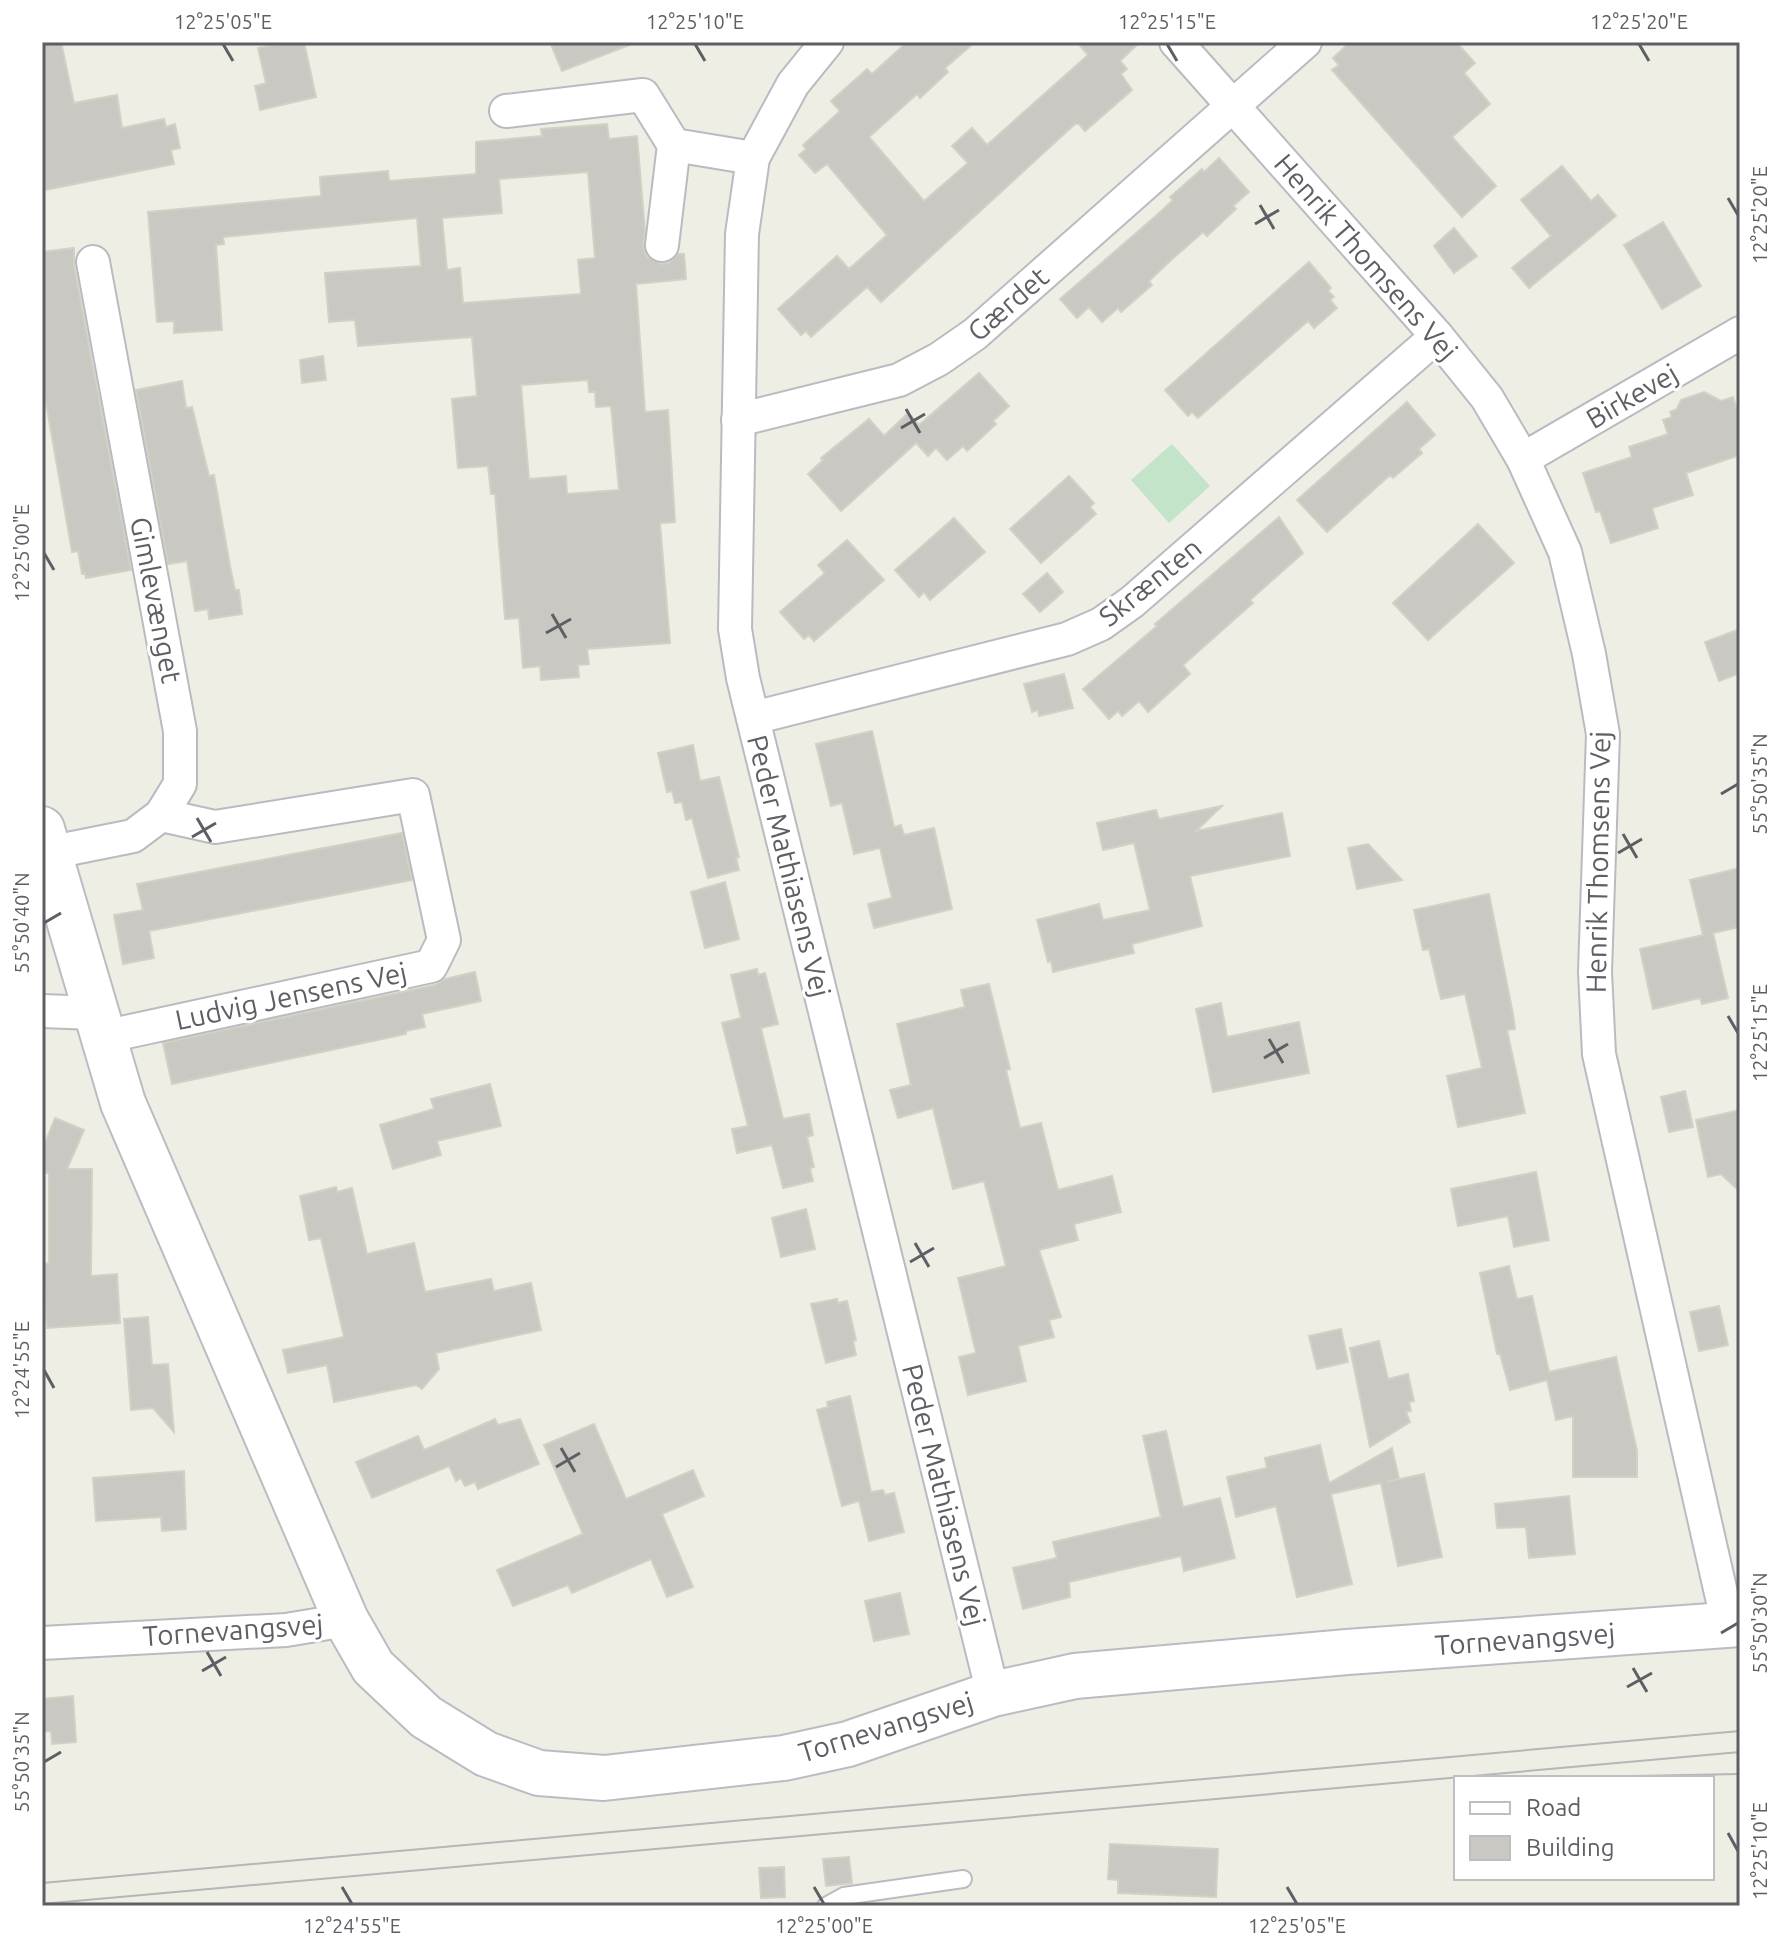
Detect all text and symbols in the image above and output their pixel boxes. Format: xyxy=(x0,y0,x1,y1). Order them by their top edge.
text: 12°25'05"E xyxy=(174,10,272,33)
text: 12°25'10"E xyxy=(646,10,744,33)
text: 12°25'15"E xyxy=(1118,10,1216,33)
text: 12°25'20"E xyxy=(1590,10,1688,33)
street label: Henrik Thomsens Vej xyxy=(1269,148,1464,366)
text: 12°25'20"E xyxy=(1748,166,1771,264)
street label: Gærdet xyxy=(961,260,1054,347)
street label: Birkevej xyxy=(1581,357,1683,434)
text: 12°25'00"E xyxy=(10,504,33,602)
street label: Gimlevænget xyxy=(125,514,188,686)
street label: Skrænten xyxy=(1093,531,1207,632)
street label: Henrik Thomsens Vej xyxy=(1580,731,1615,993)
street label: Peder Mathiasens Vej xyxy=(742,732,837,1000)
text: 55°50'35"N xyxy=(1748,733,1771,835)
text: 55°50'40"N xyxy=(10,872,33,974)
street label: Ludvig Jensens Vej xyxy=(172,956,410,1035)
text: 12°25'15"E xyxy=(1748,984,1771,1082)
text: 12°24'55"E xyxy=(10,1321,33,1419)
street label: Peder Mathiasens Vej xyxy=(897,1361,992,1629)
text: 55°50'30"N xyxy=(1748,1572,1771,1674)
street label: Tornevangsvej xyxy=(142,1608,324,1651)
street label: Tornevangsvej xyxy=(1434,1617,1616,1660)
street label: Tornevangsvej xyxy=(795,1685,977,1768)
text: 55°50'35"N xyxy=(10,1711,33,1813)
legend xyxy=(1454,1776,1714,1880)
text: Road xyxy=(1526,1794,1581,1821)
text: 12°25'10"E xyxy=(1748,1802,1771,1900)
text: Building xyxy=(1526,1834,1614,1861)
text: 12°24'55"E xyxy=(303,1914,401,1937)
text: 12°25'00"E xyxy=(775,1914,873,1937)
text: 12°25'05"E xyxy=(1248,1914,1346,1937)

